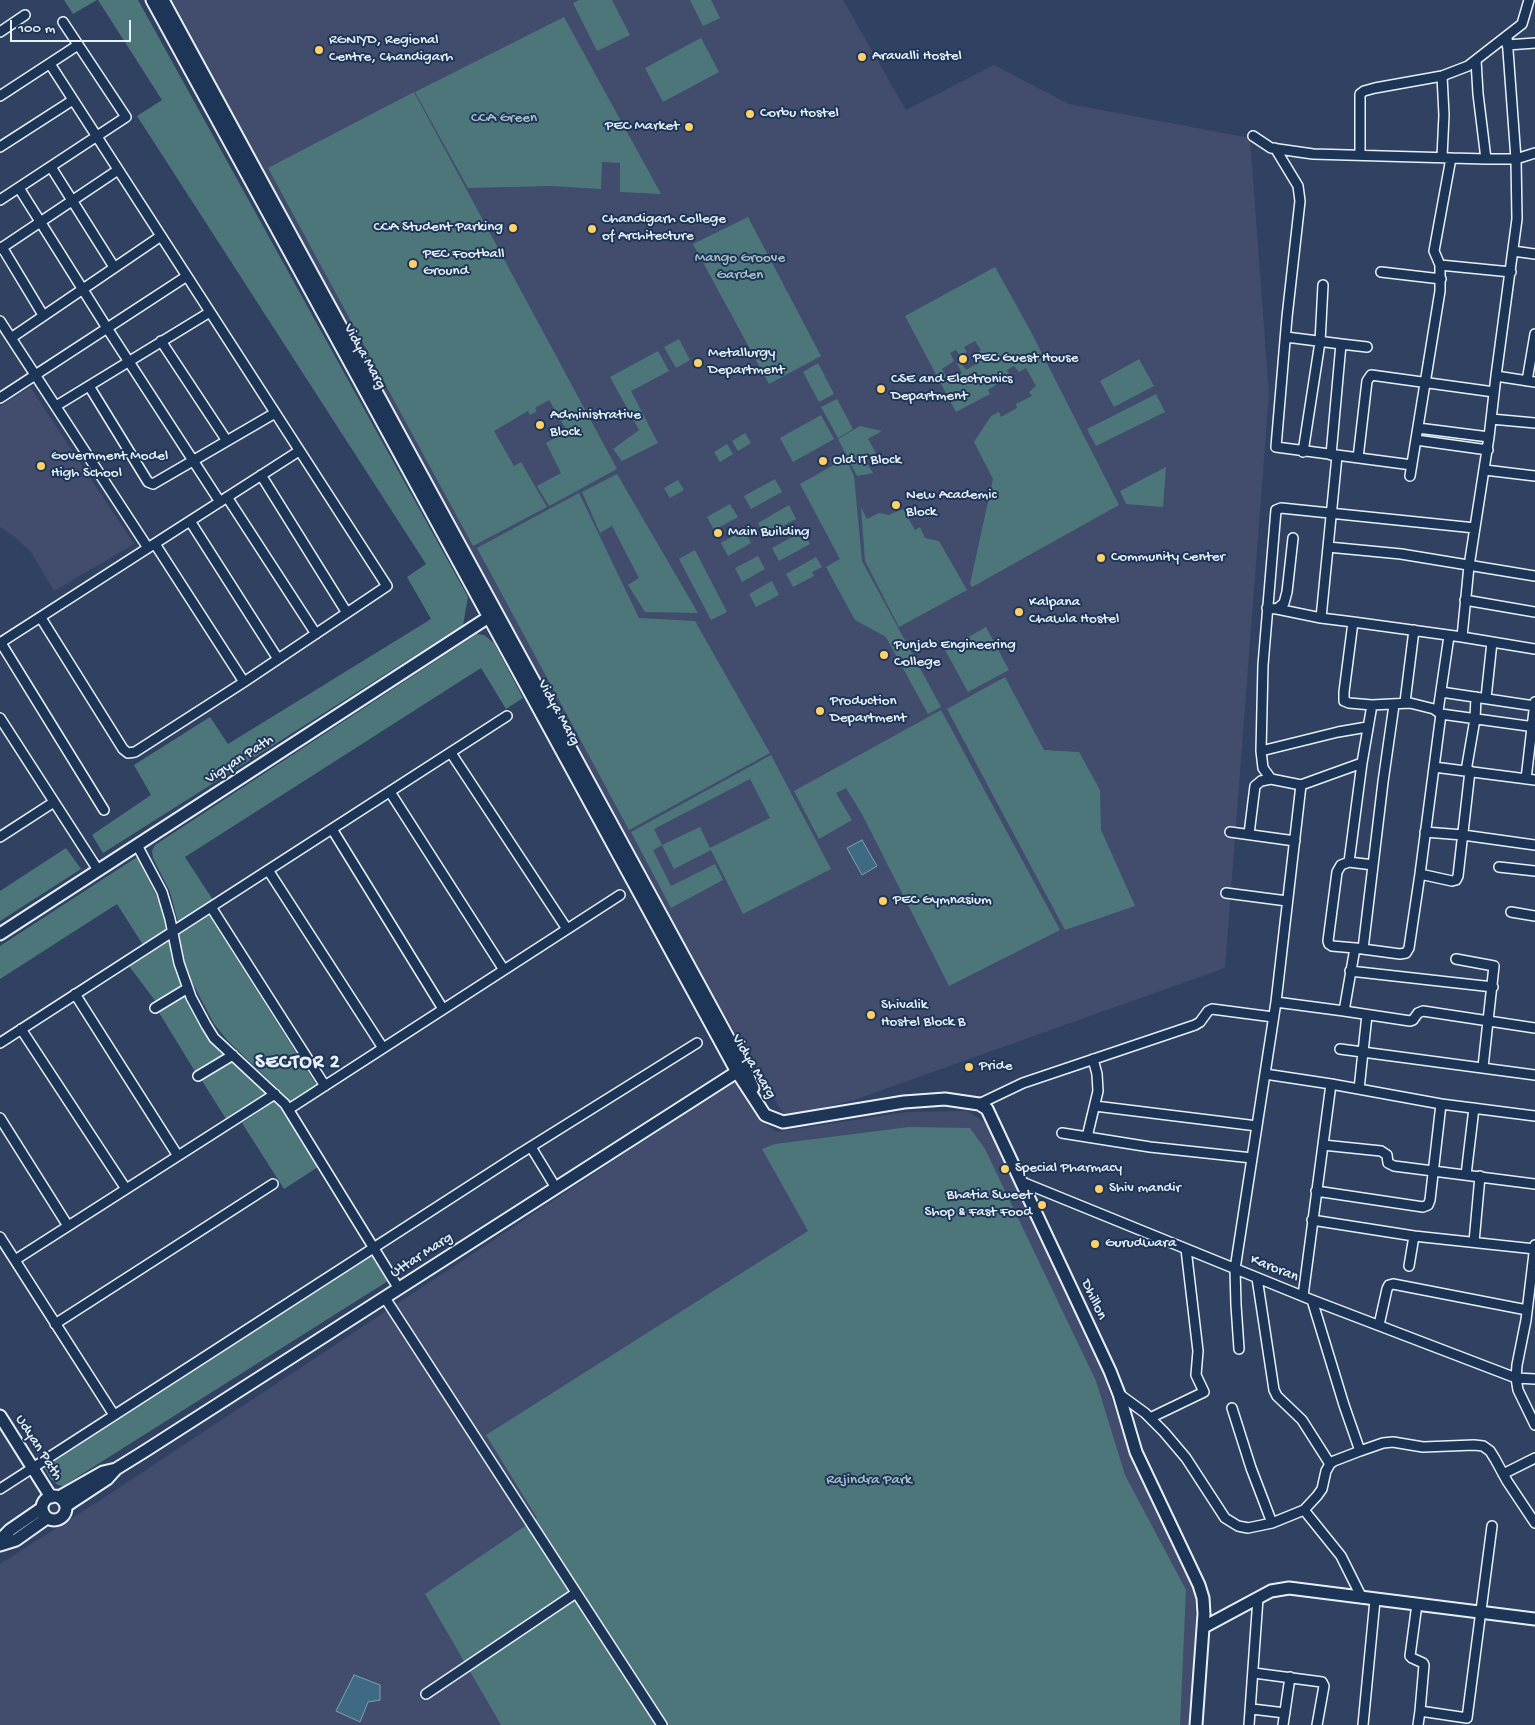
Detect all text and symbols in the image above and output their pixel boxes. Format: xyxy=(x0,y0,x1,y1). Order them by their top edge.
scale bar xyxy=(12,10,134,42)
text: 100 m xyxy=(18,20,55,38)
place label: RGNIYD, Regional Centre, Chandigarh xyxy=(329,32,453,67)
marker: RGNIYD, Regional Centre, Chandigarh xyxy=(313,44,325,56)
place label: Aravalli Hostel xyxy=(872,48,962,66)
marker: Aravalli Hostel xyxy=(856,51,868,63)
place label: Corbu Hostel xyxy=(760,105,839,123)
marker: Corbu Hostel xyxy=(744,108,756,120)
park label: CCA Green xyxy=(471,110,537,128)
place label: PEC Market xyxy=(605,118,679,136)
marker: PEC Market xyxy=(683,121,695,133)
place label: Chandigarh College of Architecture xyxy=(602,211,726,246)
place label: CCA Student Parking xyxy=(373,219,503,237)
marker: CCA Student Parking xyxy=(507,222,519,234)
marker: Chandigarh College of Architecture xyxy=(586,223,598,235)
place label: PEC Football Ground xyxy=(423,246,505,281)
park label: Mango Groove Garden xyxy=(695,250,785,285)
marker: PEC Football Ground xyxy=(407,258,419,270)
street label: Vidya Marg xyxy=(339,321,389,393)
place label: Metallurgy Department xyxy=(708,345,784,380)
place label: PEC Guest House xyxy=(973,350,1078,368)
marker: PEC Guest House xyxy=(957,353,969,365)
marker: Metallurgy Department xyxy=(692,357,704,369)
place label: CSE and Electronics Department xyxy=(891,371,1012,406)
marker: CSE and Electronics Department xyxy=(875,383,887,395)
place label: Administrative Block xyxy=(550,407,641,442)
marker: Administrative Block xyxy=(534,419,546,431)
place label: Government Model High School xyxy=(51,448,168,483)
place label: Old IT Block xyxy=(833,452,901,470)
marker: Old IT Block xyxy=(817,455,829,467)
marker: Government Model High School xyxy=(35,460,47,472)
place label: New Academic Block xyxy=(906,487,997,522)
marker: New Academic Block xyxy=(890,499,902,511)
place label: Main Building xyxy=(728,524,810,542)
marker: Main Building xyxy=(712,527,724,539)
place label: Community Center xyxy=(1111,549,1225,567)
marker: Community Center xyxy=(1095,552,1107,564)
place label: Kalpana Chawla Hostel xyxy=(1029,594,1119,629)
marker: Kalpana Chawla Hostel xyxy=(1013,606,1025,618)
place label: Punjab Engineering College xyxy=(894,637,1016,672)
marker: Punjab Engineering College xyxy=(878,649,890,661)
street label: Vidya Marg xyxy=(533,677,583,749)
place label: Production Department xyxy=(830,693,906,728)
marker: Production Department xyxy=(814,705,826,717)
street label: Vigyan Path xyxy=(203,731,277,789)
place label: PEC Gymnasium xyxy=(893,892,992,910)
marker: PEC Gymnasium xyxy=(877,895,889,907)
place label: Shivalik Hostel Block B xyxy=(881,997,965,1032)
marker: Shivalik Hostel Block B xyxy=(865,1009,877,1021)
street label: Vidya Marg xyxy=(727,1031,779,1103)
district label: SECTOR 2 xyxy=(254,1052,342,1076)
place label: Pride xyxy=(979,1058,1012,1076)
marker: Pride xyxy=(963,1061,975,1073)
place label: Special Pharmacy xyxy=(1015,1160,1122,1178)
marker: Special Pharmacy xyxy=(999,1163,1011,1175)
place label: Shiv mandir xyxy=(1109,1180,1181,1198)
marker: Shiv mandir xyxy=(1093,1183,1105,1195)
place label: Bhatia Sweet Shop & Fast Food xyxy=(925,1187,1032,1222)
marker: Bhatia Sweet Shop & Fast Food xyxy=(1036,1199,1048,1211)
street label: Uttar Marg xyxy=(387,1229,457,1283)
place label: Gurudwara xyxy=(1105,1235,1176,1253)
marker: Gurudwara xyxy=(1089,1238,1101,1250)
street label: Karoran xyxy=(1247,1251,1301,1287)
street label: Dhillon xyxy=(1076,1277,1110,1323)
street label: Udyan Path xyxy=(10,1412,66,1484)
park label: Rajindra Park xyxy=(826,1472,912,1490)

